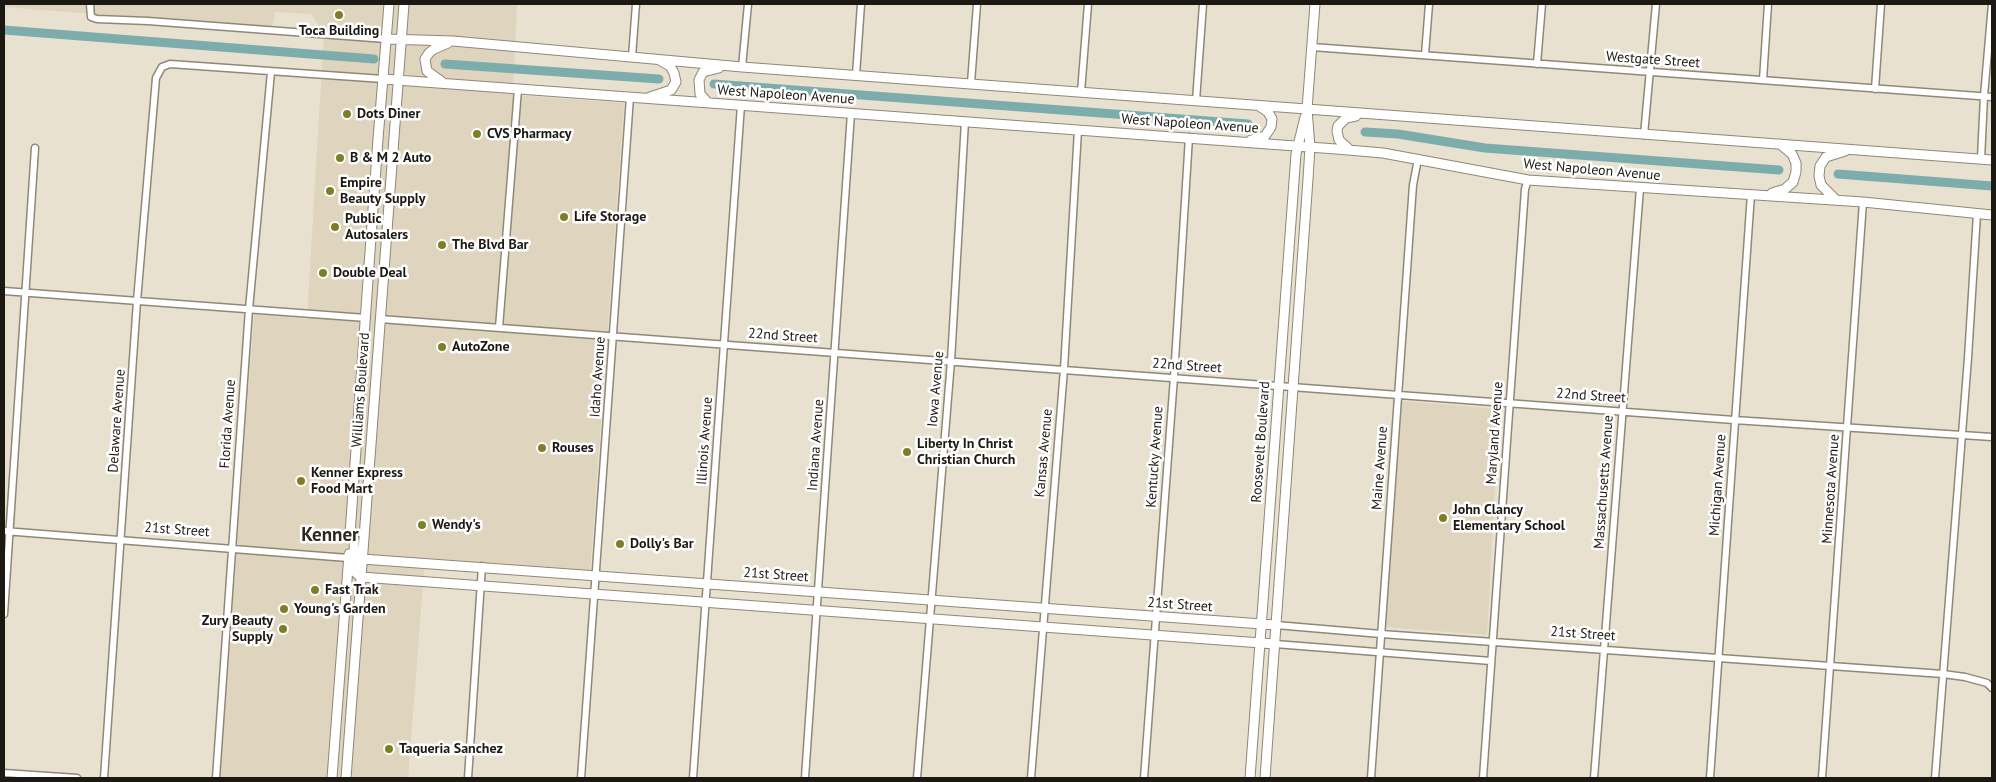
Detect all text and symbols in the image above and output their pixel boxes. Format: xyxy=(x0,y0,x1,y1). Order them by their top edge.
marker: Toca Building xyxy=(333,9,345,21)
place label: Toca Building xyxy=(299,23,379,39)
street label: Westgate Street xyxy=(1605,48,1701,72)
street label: West Napoleon Avenue xyxy=(717,82,855,108)
place label: Dots Diner xyxy=(357,106,420,122)
marker: Dots Diner xyxy=(341,108,353,120)
street label: West Napoleon Avenue xyxy=(1121,111,1259,137)
place label: CVS Pharmacy xyxy=(487,126,572,142)
marker: CVS Pharmacy xyxy=(471,128,483,140)
place label: B & M 2 Auto xyxy=(350,150,431,166)
marker: B & M 2 Auto xyxy=(334,152,346,164)
street label: West Napoleon Avenue xyxy=(1523,156,1661,184)
place label: Empire Beauty Supply xyxy=(340,175,426,208)
marker: Empire Beauty Supply xyxy=(324,185,336,197)
place label: Life Storage xyxy=(574,209,646,225)
place label: Public Autosalers xyxy=(345,211,408,243)
marker: Life Storage xyxy=(558,211,570,223)
marker: Public Autosalers xyxy=(329,221,341,233)
place label: The Blvd Bar xyxy=(452,237,529,253)
marker: The Blvd Bar xyxy=(436,239,448,251)
place label: Double Deal xyxy=(333,265,407,281)
marker: Double Deal xyxy=(317,267,329,279)
street label: 22nd Street xyxy=(748,325,818,347)
street label: Williams Boulevard xyxy=(349,332,373,448)
street label: Idaho Avenue xyxy=(587,336,609,418)
place label: AutoZone xyxy=(452,339,510,355)
marker: AutoZone xyxy=(436,341,448,353)
street label: Iowa Avenue xyxy=(924,350,948,428)
street label: 22nd Street xyxy=(1152,355,1222,377)
street label: Delaware Avenue xyxy=(105,369,129,473)
street label: Florida Avenue xyxy=(217,379,239,469)
street label: Roosevelt Boulevard xyxy=(1248,381,1274,503)
street label: Maryland Avenue xyxy=(1483,381,1507,485)
street label: 22nd Street xyxy=(1556,385,1626,407)
street label: Illinois Avenue xyxy=(694,396,716,486)
street label: Indiana Avenue xyxy=(804,399,828,491)
street label: Kentucky Avenue xyxy=(1143,406,1167,508)
street label: Kansas Avenue xyxy=(1032,408,1056,498)
street label: Massachusetts Avenue xyxy=(1591,415,1617,549)
street label: Maine Avenue xyxy=(1369,426,1391,510)
street label: Michigan Avenue xyxy=(1706,433,1730,537)
street label: Minnesota Avenue xyxy=(1819,434,1843,544)
place label: Liberty In Christ Christian Church xyxy=(917,436,1015,468)
place label: Rouses xyxy=(552,440,594,456)
marker: Rouses xyxy=(536,442,548,454)
marker: Liberty In Christ Christian Church xyxy=(901,446,913,458)
place label: Kenner Express Food Mart xyxy=(311,465,403,498)
marker: Kenner Express Food Mart xyxy=(295,475,307,487)
place label: John Clancy Elementary School xyxy=(1453,502,1565,534)
marker: John Clancy Elementary School xyxy=(1437,512,1449,524)
place label: Wendy's xyxy=(432,517,481,533)
street label: 21st Street xyxy=(144,519,210,541)
marker: Wendy's xyxy=(416,519,428,531)
district label: Kenner xyxy=(301,525,359,547)
place label: Dolly's Bar xyxy=(630,536,694,552)
marker: Dolly's Bar xyxy=(614,538,626,550)
street label: 21st Street xyxy=(743,564,809,586)
place label: Fast Trak xyxy=(325,582,379,598)
marker: Fast Trak xyxy=(309,584,321,596)
street label: 21st Street xyxy=(1147,594,1213,616)
place label: Young's Garden xyxy=(294,601,386,617)
marker: Young's Garden xyxy=(278,603,290,615)
place label: Zury Beauty Supply xyxy=(202,613,273,646)
marker: Zury Beauty Supply xyxy=(277,623,289,635)
street label: 21st Street xyxy=(1550,623,1616,645)
place label: Taqueria Sanchez xyxy=(399,741,503,757)
marker: Taqueria Sanchez xyxy=(383,743,395,755)

